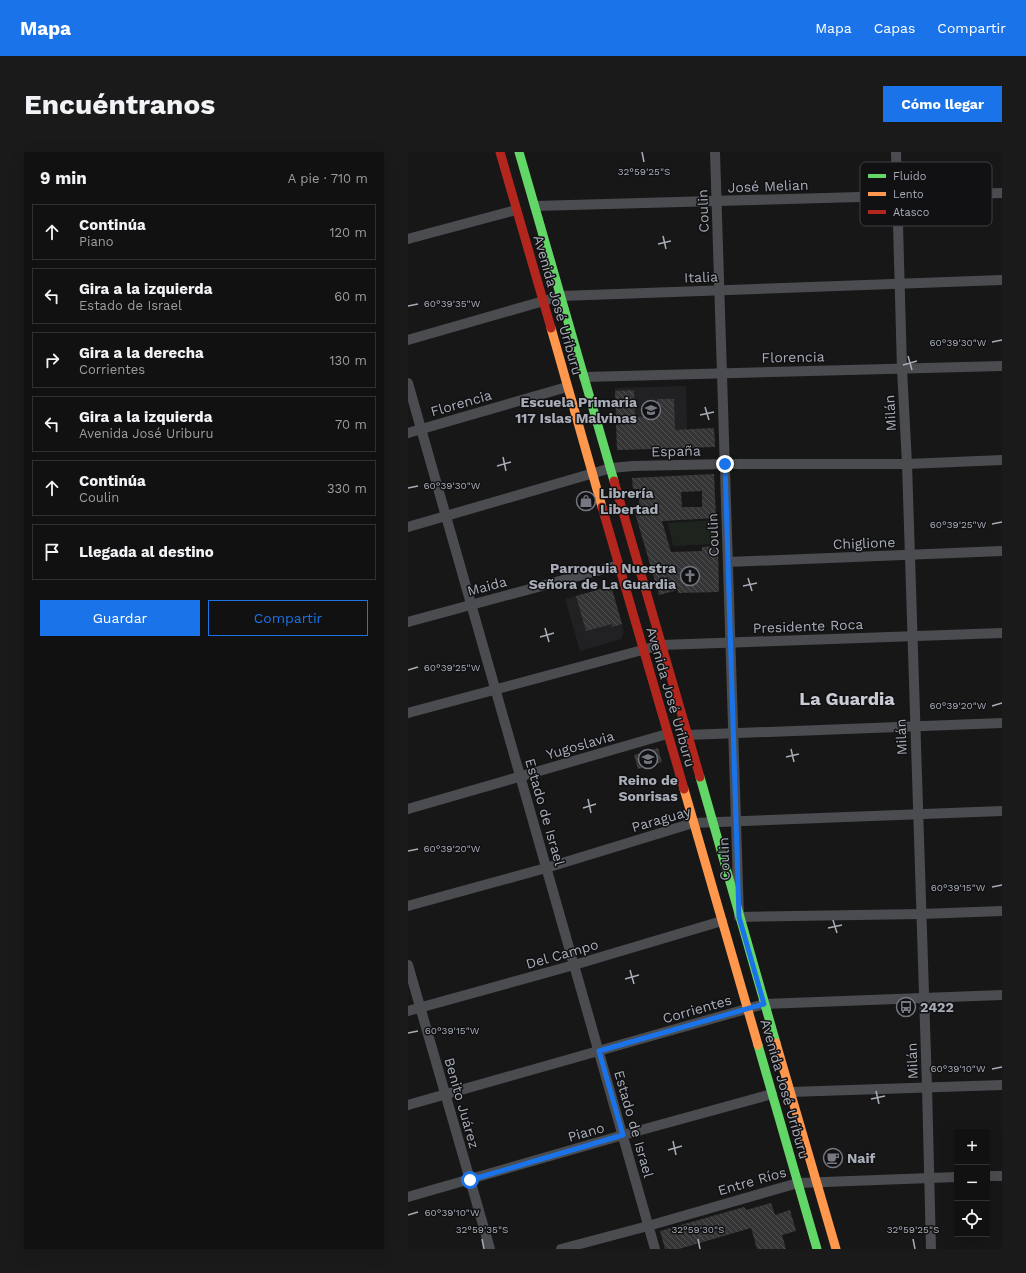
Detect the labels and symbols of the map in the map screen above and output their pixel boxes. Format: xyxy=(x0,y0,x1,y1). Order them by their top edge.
legend xyxy=(860,162,992,226)
text: 32°59'25"S xyxy=(618,166,670,177)
text: Fluido xyxy=(893,170,926,183)
street label: José Melian xyxy=(727,177,809,195)
text: Lento xyxy=(893,188,924,201)
street label: Coulin xyxy=(694,189,712,233)
text: Atasco xyxy=(893,206,929,219)
street label: Avenida José Uriburu xyxy=(530,233,586,377)
street label: Italia xyxy=(684,268,718,286)
text: 60°39'35"W xyxy=(424,298,481,309)
text: 60°39'30"W xyxy=(930,337,987,348)
street label: Florencia xyxy=(761,348,825,366)
street label: Florencia xyxy=(429,387,494,419)
place label: Escuela Primaria 117 Islas Malvinas xyxy=(515,394,638,426)
street label: Milán xyxy=(881,394,899,432)
school or university icon: Escuela Primaria 117 Islas Malvinas xyxy=(640,399,662,421)
street label: España xyxy=(651,443,701,459)
route end xyxy=(716,455,734,473)
text: 60°39'30"W xyxy=(424,480,481,491)
place label: Librería Libertad xyxy=(600,485,658,517)
shop icon: Librería Libertad xyxy=(575,490,597,512)
street label: Coulin xyxy=(704,513,722,557)
text: 60°39'25"W xyxy=(930,519,987,530)
street label: Chiglione xyxy=(832,534,896,552)
place label: Parroquia Nuestra Señora de La Guardia xyxy=(529,560,677,592)
church icon: Parroquia Nuestra Señora de La Guardia xyxy=(679,565,701,587)
street label: Maida xyxy=(465,573,509,599)
street label: Presidente Roca xyxy=(752,616,864,636)
street label: Avenida José Uriburu xyxy=(643,625,699,769)
text: 60°39'25"W xyxy=(424,662,481,673)
district label: La Guardia xyxy=(799,688,895,709)
text: 60°39'20"W xyxy=(930,700,987,711)
street label: Milán xyxy=(892,718,910,756)
street label: Yugoslavia xyxy=(544,728,616,762)
school or university icon: Reino de Sonrisas xyxy=(637,748,659,770)
street label: Estado de Israel xyxy=(522,756,568,868)
place label: Reino de Sonrisas xyxy=(618,772,678,804)
street label: Paraguay xyxy=(630,803,693,835)
street label: Coulin xyxy=(715,837,733,881)
text: 60°39'20"W xyxy=(424,843,481,854)
text: 60°39'15"W xyxy=(931,882,986,893)
street label: Del Campo xyxy=(524,936,600,972)
street label: Corrientes xyxy=(661,992,733,1026)
bus stop icon: 2422 xyxy=(895,996,917,1018)
place label: 2422 xyxy=(920,999,954,1015)
street label: Avenida José Uriburu xyxy=(757,1017,813,1161)
text: 60°39'15"W xyxy=(425,1025,480,1036)
street label: Milán xyxy=(903,1042,921,1080)
street label: Benito Juárez xyxy=(441,1056,483,1150)
text: 60°39'10"W xyxy=(931,1063,986,1074)
street label: Estado de Israel xyxy=(611,1068,657,1180)
street label: Piano xyxy=(566,1119,606,1145)
cafe icon: Naif xyxy=(822,1147,844,1169)
place label: Naif xyxy=(847,1150,876,1166)
street label: Entre Ríos xyxy=(716,1164,788,1198)
route start xyxy=(461,1171,479,1189)
text: 60°39'10"W xyxy=(425,1207,480,1218)
text: 32°59'35"S xyxy=(456,1224,508,1235)
text: 32°59'30"S xyxy=(671,1224,725,1235)
text: 32°59'25"S xyxy=(887,1224,939,1235)

